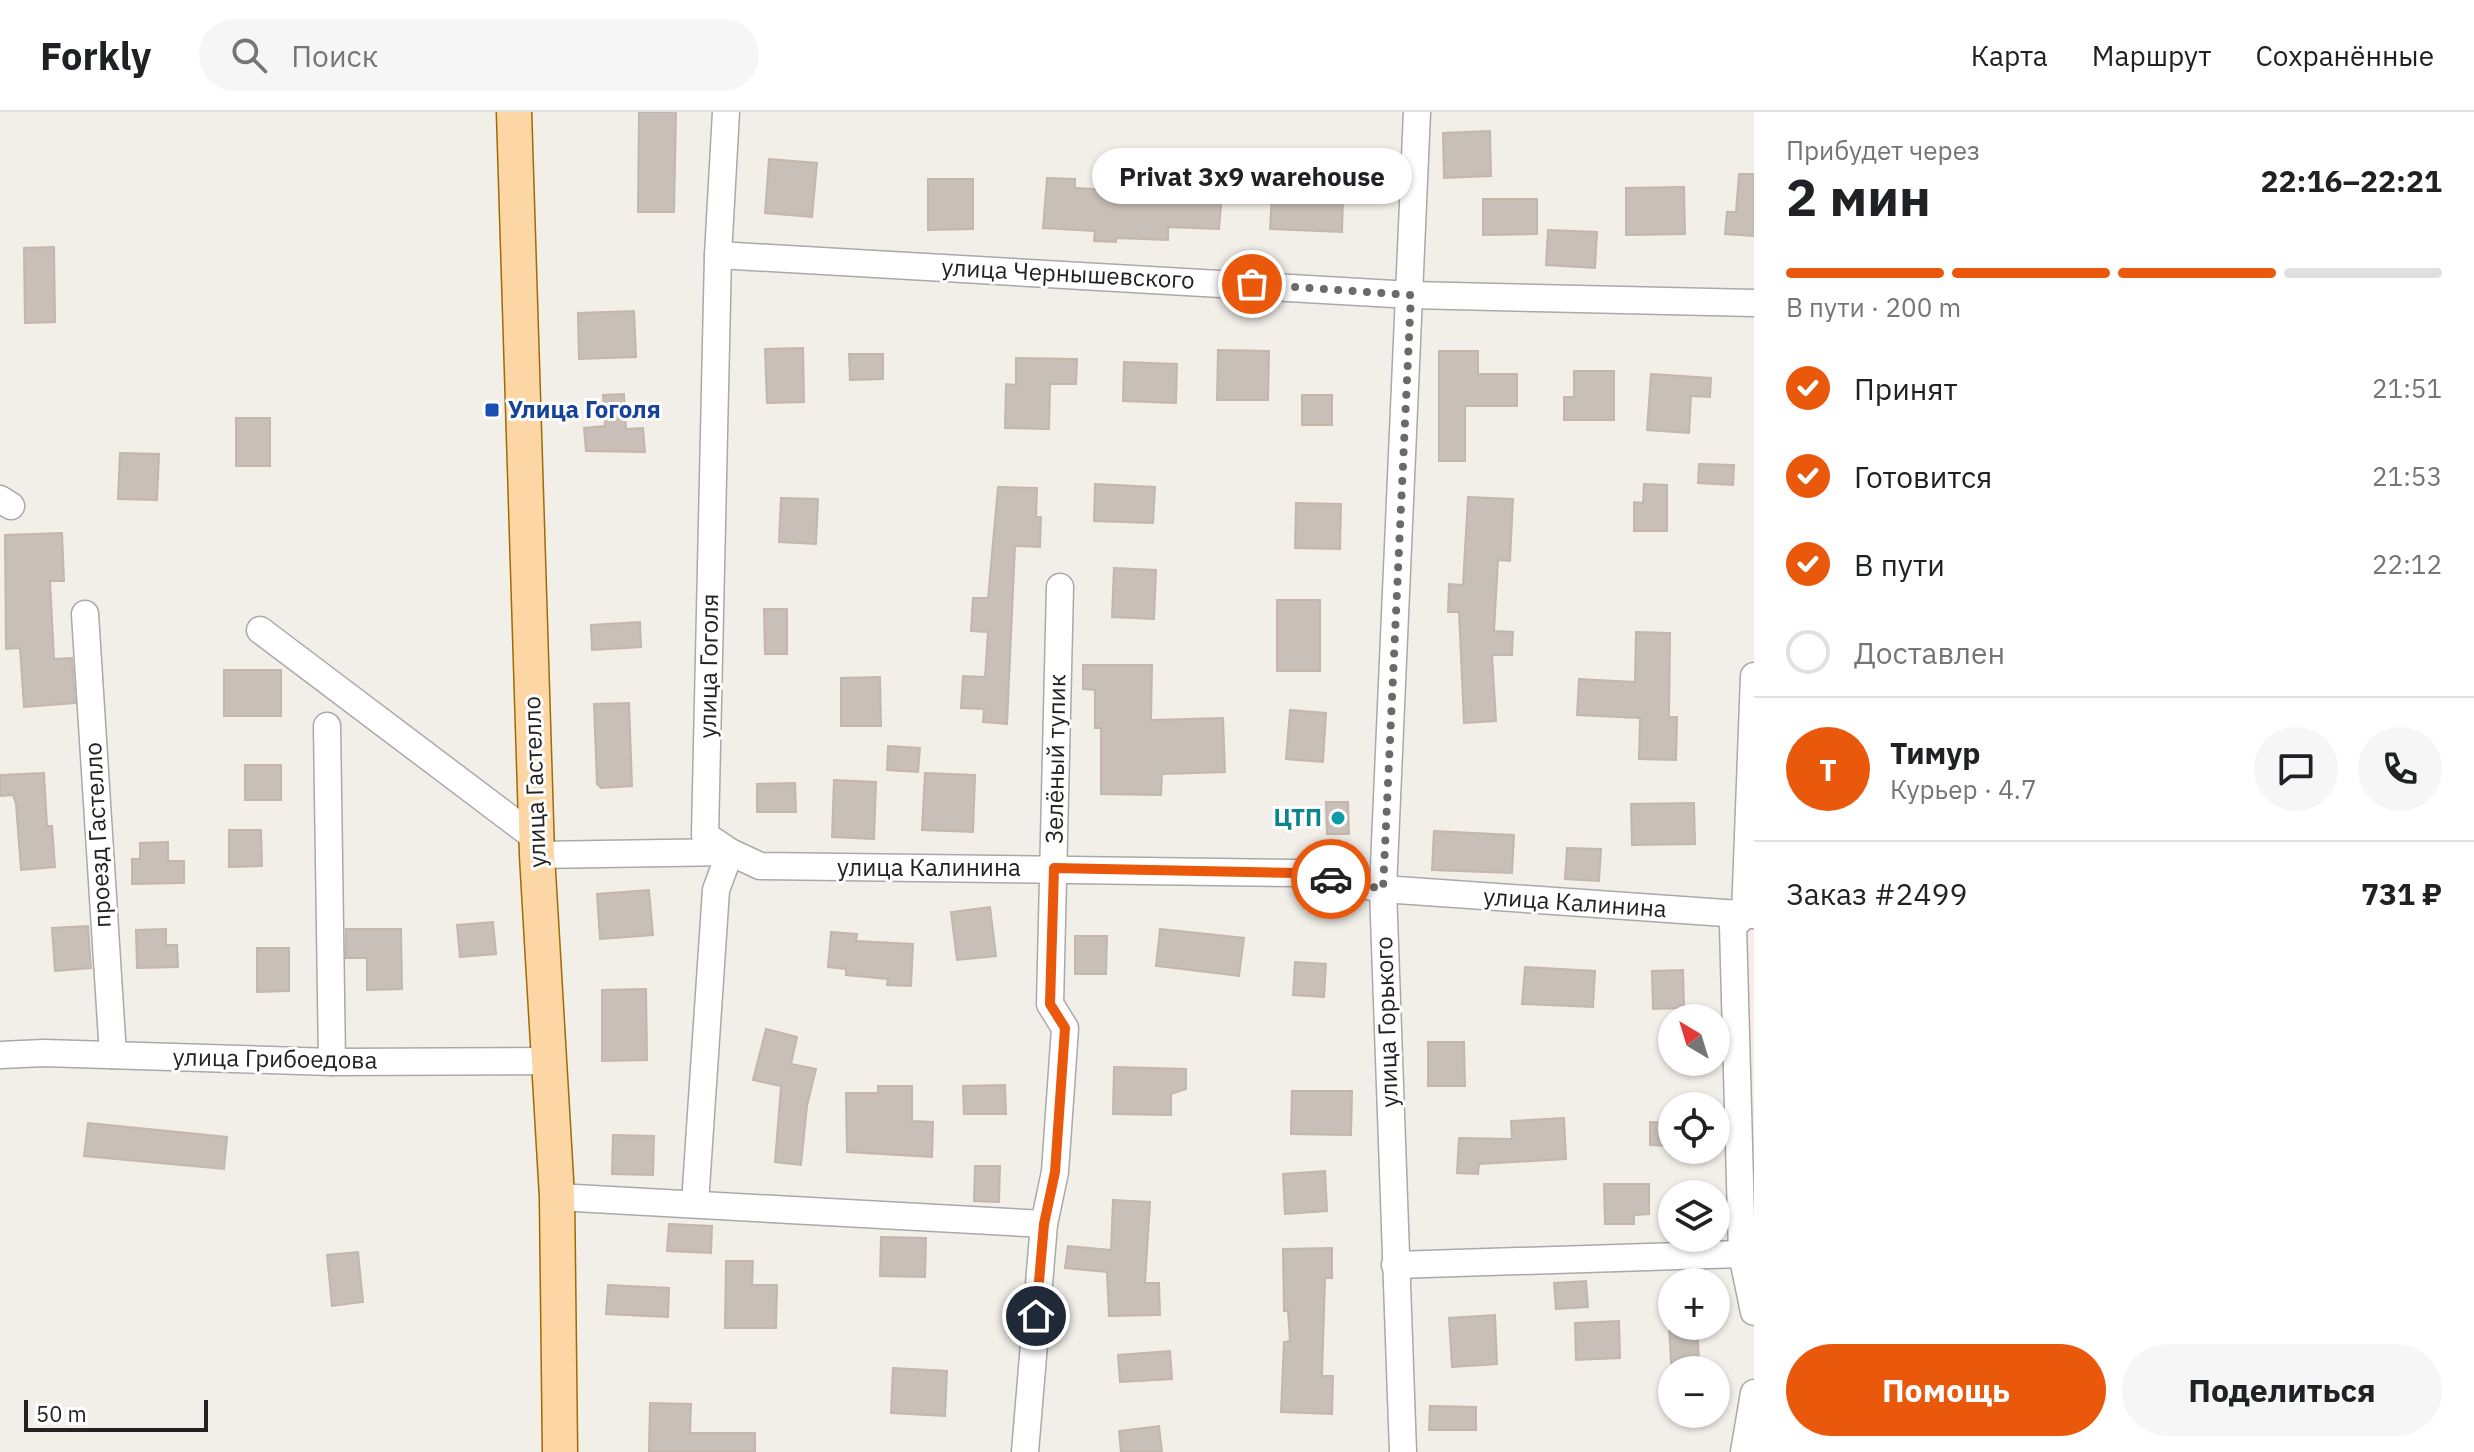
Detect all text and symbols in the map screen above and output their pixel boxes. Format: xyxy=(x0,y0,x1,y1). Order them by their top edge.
search box xyxy=(199,19,759,91)
text: Forkly xyxy=(40,31,151,80)
icon: search xyxy=(227,33,271,77)
text: Поиск xyxy=(291,36,378,75)
text: Карта xyxy=(1971,37,2048,74)
text: Маршрут xyxy=(2092,37,2211,74)
text: Сохранённые xyxy=(2255,37,2434,74)
text: Прибудет через xyxy=(1786,133,1980,167)
callout: Privat 3x9 warehouse xyxy=(1092,148,1412,204)
text: Privat 3x9 warehouse xyxy=(1119,159,1385,193)
text: 22:16–22:21 xyxy=(2261,161,2442,200)
text: 2 мин xyxy=(1786,163,1931,230)
street label: улица Чернышевского xyxy=(941,250,1196,296)
pin xyxy=(1218,250,1286,318)
icon: bag xyxy=(1230,262,1274,306)
text: В пути · 200 m xyxy=(1786,290,1961,324)
icon: check xyxy=(1786,366,1830,410)
text: Принят xyxy=(1854,369,1958,408)
text: 21:51 xyxy=(2372,371,2442,405)
place label: Улица Гоголя xyxy=(508,393,661,425)
marker: Улица Гоголя xyxy=(483,401,501,419)
icon: check xyxy=(1786,454,1830,498)
text: Готовится xyxy=(1854,457,1992,496)
text: 21:53 xyxy=(2372,459,2442,493)
icon: check xyxy=(1786,542,1830,586)
text: В пути xyxy=(1854,545,1945,584)
text: 22:12 xyxy=(2372,547,2442,581)
street label: улица Гоголя xyxy=(691,593,725,739)
text: Доставлен xyxy=(1854,633,2005,672)
street label: Зелёный тупик xyxy=(1038,674,1072,844)
street label: улица Гастелло xyxy=(515,696,553,868)
button: chat xyxy=(2254,727,2338,811)
button: phone xyxy=(2358,727,2442,811)
text: Тимур xyxy=(1890,733,1981,772)
street label: проезд Гастелло xyxy=(76,741,118,929)
text: Т xyxy=(1819,750,1837,789)
text: Курьер · 4.7 xyxy=(1890,772,2037,806)
place label: ЦТП xyxy=(1274,801,1322,833)
marker: ЦТП xyxy=(1329,809,1347,827)
courier xyxy=(1291,839,1371,919)
street label: улица Калинина xyxy=(837,851,1021,883)
icon: car xyxy=(1309,857,1353,901)
text: Заказ #2499 xyxy=(1786,874,1968,913)
text: 731 ₽ xyxy=(2361,874,2442,913)
street label: улица Калинина xyxy=(1482,880,1668,924)
street label: улица Горького xyxy=(1367,936,1405,1108)
north arrow xyxy=(1658,1004,1730,1076)
map controls xyxy=(1658,1004,1730,1428)
street label: улица Грибоедова xyxy=(172,1040,378,1076)
button: locate xyxy=(1658,1092,1730,1164)
button: layers xyxy=(1658,1180,1730,1252)
button: + xyxy=(1658,1268,1730,1340)
pin xyxy=(1002,1282,1070,1350)
icon: home xyxy=(1014,1294,1058,1338)
button: Помощь xyxy=(1786,1344,2106,1436)
button: Поделиться xyxy=(2122,1344,2442,1436)
button: − xyxy=(1658,1356,1730,1428)
scale bar xyxy=(24,1396,208,1432)
text: 50 m xyxy=(36,1399,87,1428)

